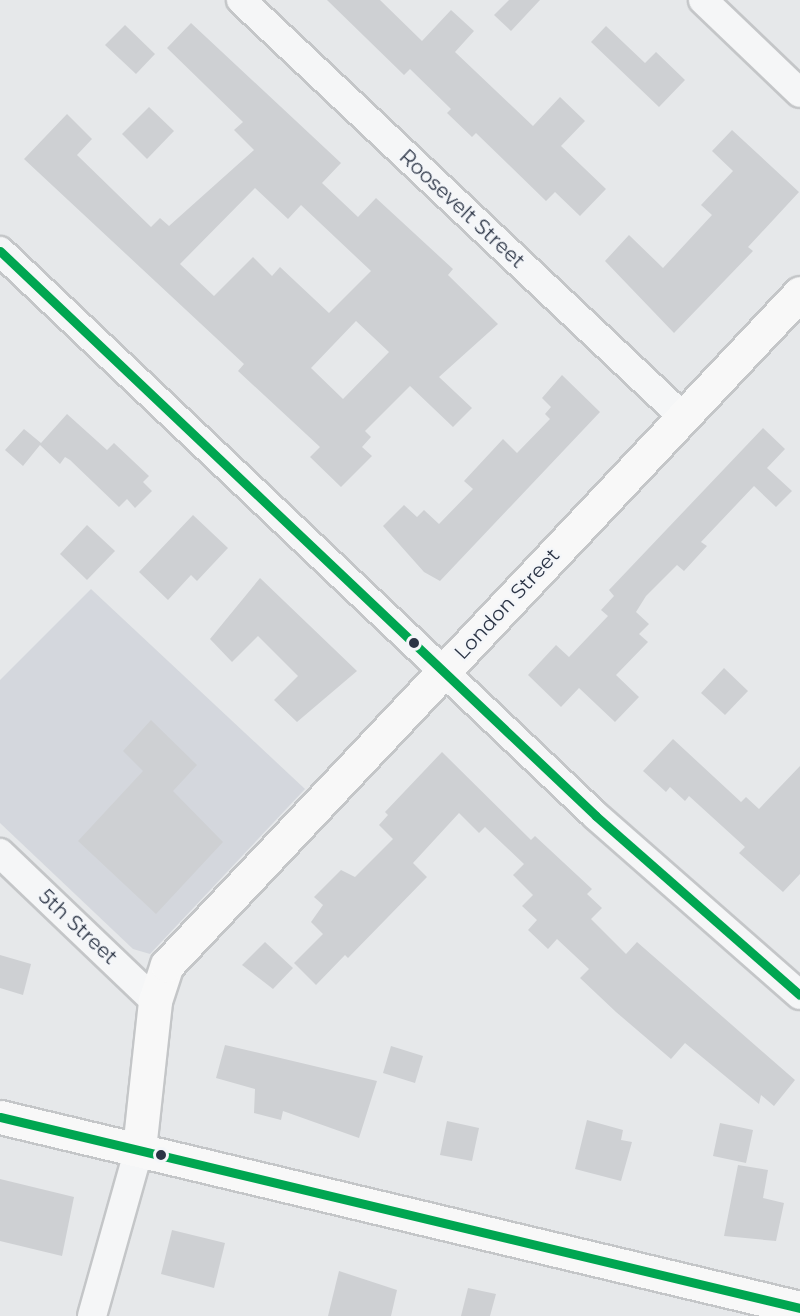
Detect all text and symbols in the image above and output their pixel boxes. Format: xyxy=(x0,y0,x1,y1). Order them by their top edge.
street label: Roosevelt Street xyxy=(394,145,530,273)
street label: London Street xyxy=(449,544,565,664)
unlabelled marker xyxy=(408,637,420,649)
street label: 5th Street xyxy=(34,885,122,969)
unlabelled marker xyxy=(155,1149,167,1161)

